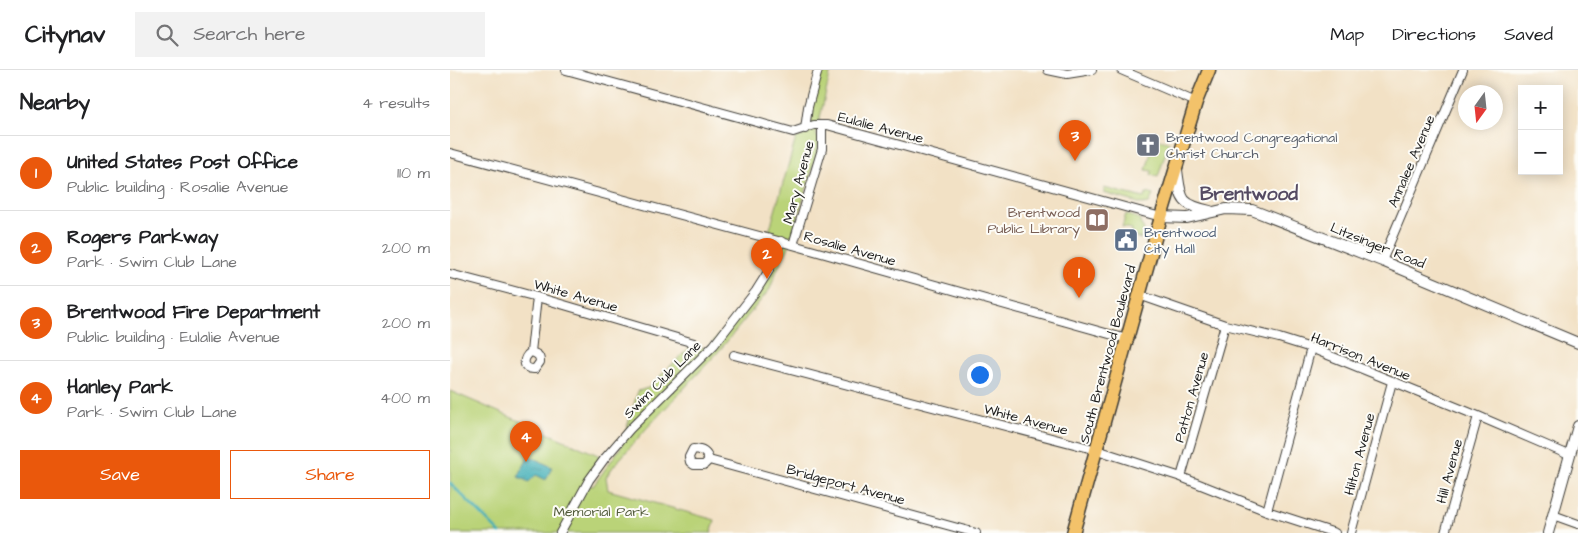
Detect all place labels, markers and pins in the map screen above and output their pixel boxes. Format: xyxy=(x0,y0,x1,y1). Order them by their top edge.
pin: 3 xyxy=(1059,120,1091,161)
place label: Brentwood Congregational Christ Church xyxy=(1166,128,1337,164)
church icon: Brentwood Congregational Christ Church xyxy=(1135,132,1161,158)
place label: Brentwood Public Library xyxy=(987,203,1080,239)
library icon: Brentwood Public Library xyxy=(1084,207,1110,233)
place label: Brentwood City Hall xyxy=(1144,223,1216,259)
public building icon: Brentwood City Hall xyxy=(1113,227,1139,253)
pin: 2 xyxy=(751,238,783,279)
pin: 1 xyxy=(1063,257,1095,298)
pin: 4 xyxy=(510,421,542,462)

